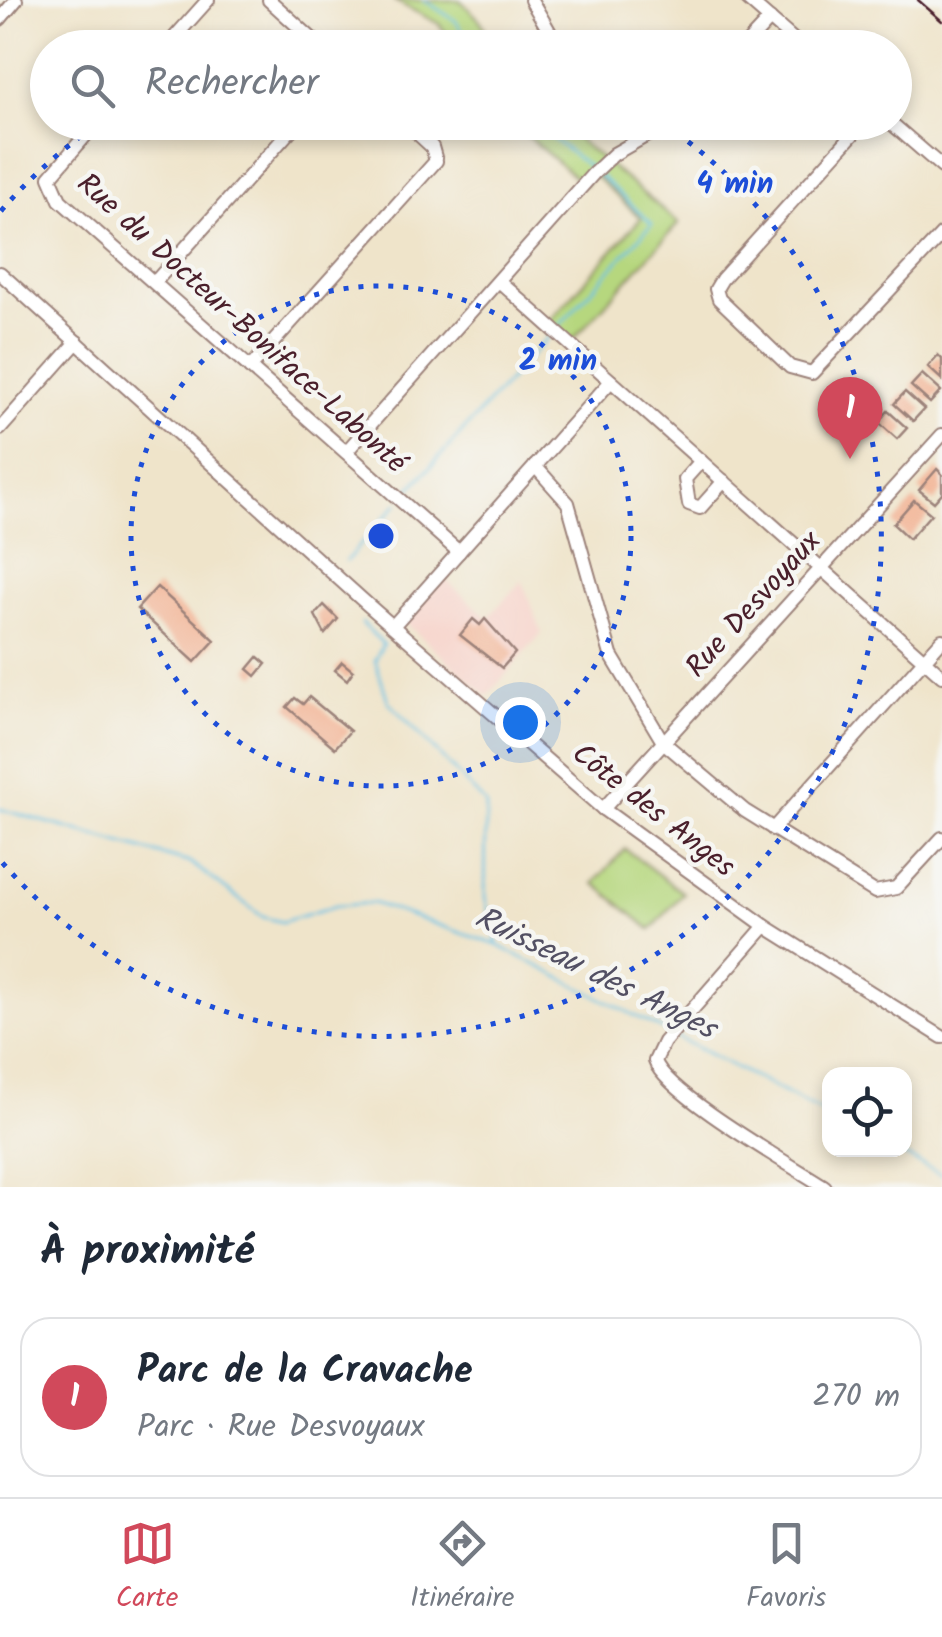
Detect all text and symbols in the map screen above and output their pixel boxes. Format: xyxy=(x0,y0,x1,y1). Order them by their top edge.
search box xyxy=(30,30,912,140)
text: Rechercher xyxy=(145,55,318,115)
icon: search xyxy=(65,58,120,113)
text: 4 min xyxy=(697,161,773,209)
street label: Rue du Docteur-Boniface-Labonté xyxy=(65,162,418,487)
text: 2 min xyxy=(519,338,597,386)
pin: 1 xyxy=(818,376,882,459)
centre of rings xyxy=(363,518,399,554)
street label: Rue Desvoyaux xyxy=(674,519,834,690)
your location xyxy=(495,697,546,748)
street label: Côte des Anges xyxy=(561,732,745,891)
water label: Ruisseau des Anges xyxy=(466,893,727,1056)
map controls xyxy=(822,1067,912,1157)
button: locate xyxy=(822,1067,912,1157)
text: À proximité xyxy=(40,1219,254,1286)
text: Parc de la Cravache xyxy=(137,1342,473,1402)
text: 1 xyxy=(70,1372,79,1423)
text: 270 m xyxy=(812,1372,900,1423)
text: Parc · Rue Desvoyaux xyxy=(137,1402,425,1453)
tab: Carte xyxy=(116,1516,178,1621)
tab: Itinéraire xyxy=(410,1516,514,1621)
tab: Favoris xyxy=(746,1516,826,1621)

